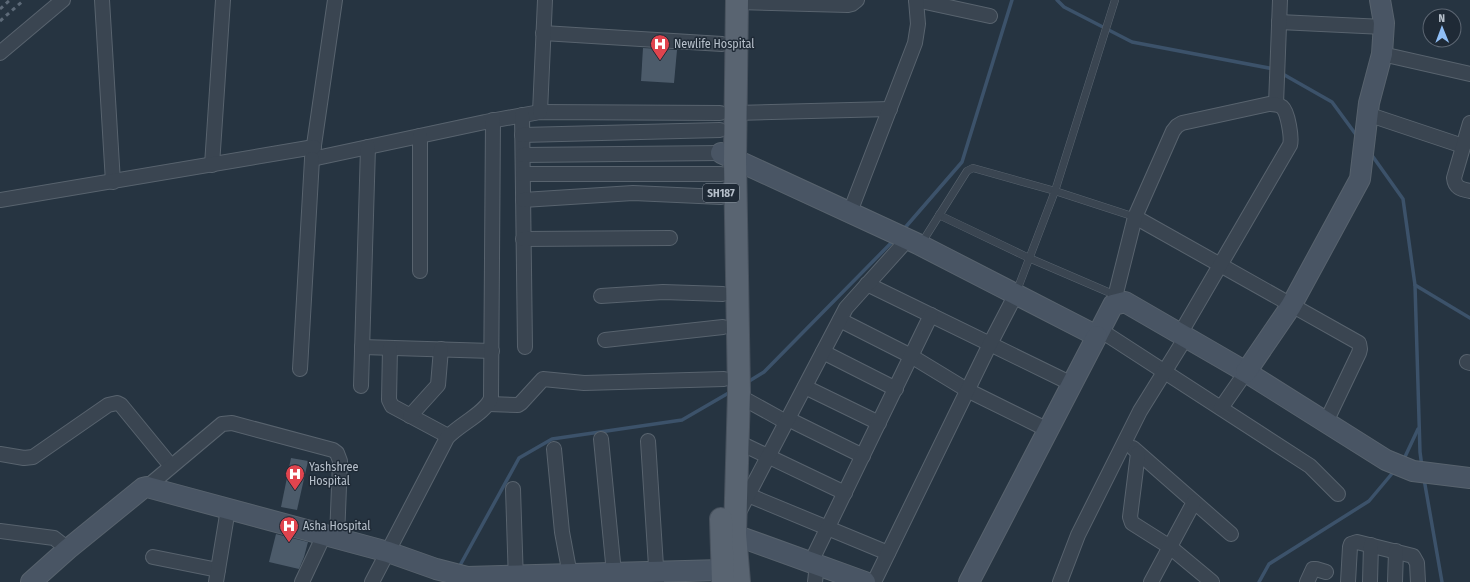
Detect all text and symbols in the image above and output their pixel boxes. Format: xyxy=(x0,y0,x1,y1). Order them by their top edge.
north arrow xyxy=(1422,8,1462,48)
text: N xyxy=(1438,12,1445,25)
hospital icon: Newlife Hospital xyxy=(649,33,671,61)
place label: Newlife Hospital xyxy=(674,37,754,51)
road number: SH187 xyxy=(703,184,739,202)
place label: Yashshree Hospital xyxy=(309,460,359,488)
hospital icon: Yashshree Hospital xyxy=(284,463,306,491)
hospital icon: Asha Hospital xyxy=(278,515,300,543)
place label: Asha Hospital xyxy=(303,519,370,533)

